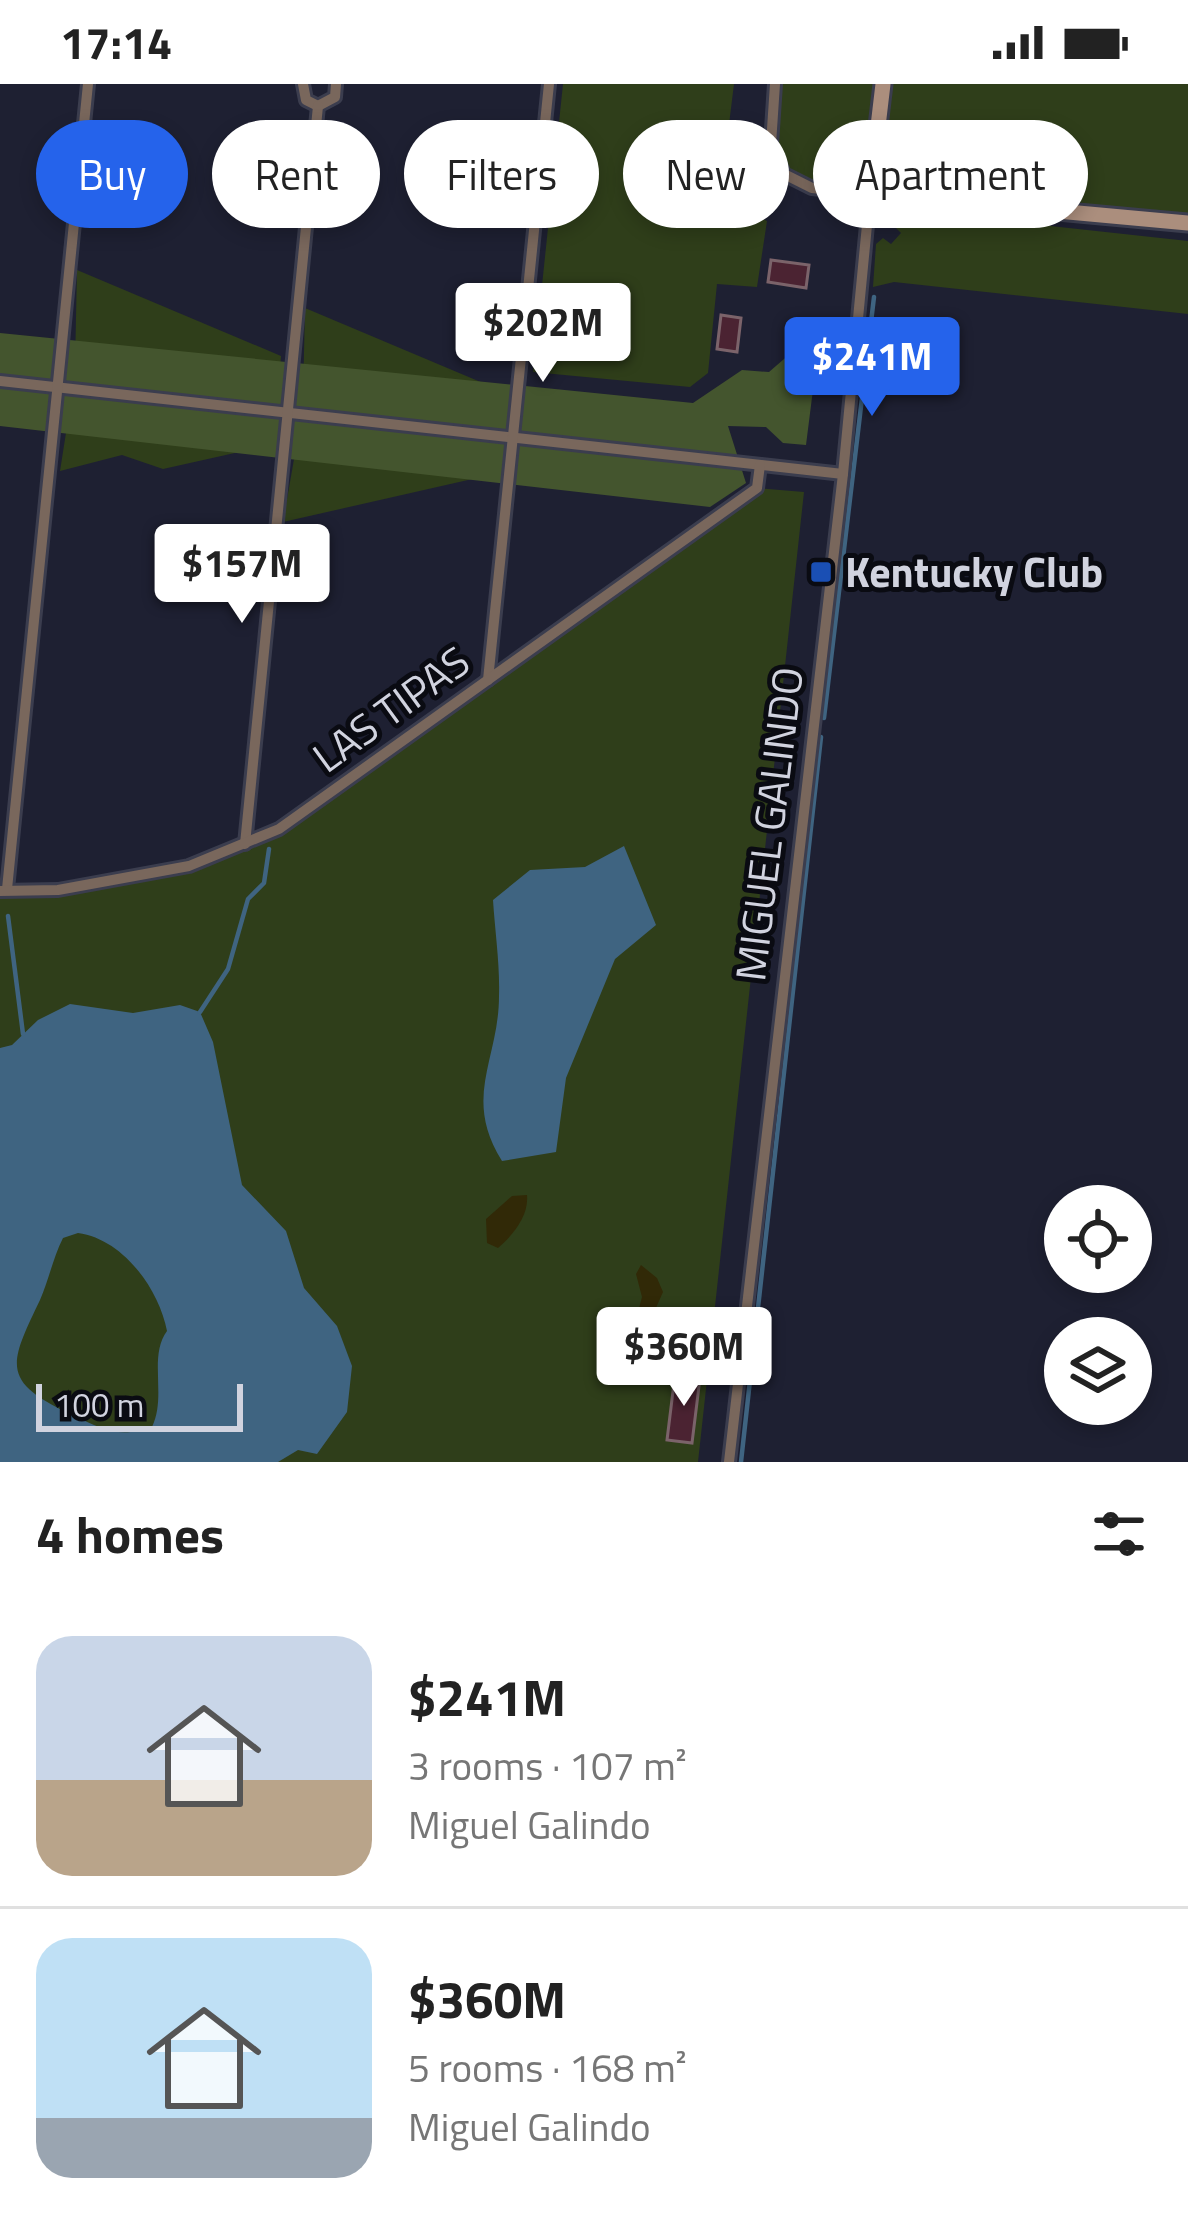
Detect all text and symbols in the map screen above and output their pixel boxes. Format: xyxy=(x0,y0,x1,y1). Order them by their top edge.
text: 17:14 xyxy=(60,8,172,76)
chip: Buy xyxy=(36,120,188,228)
chip: Rent xyxy=(212,120,380,228)
chip: Filters xyxy=(404,120,599,228)
chip: New xyxy=(623,120,789,228)
chip: Apartment xyxy=(813,120,1088,228)
pin: $202M xyxy=(459,283,627,385)
text: $202M xyxy=(483,292,603,351)
pin: $241M xyxy=(788,317,956,419)
text: $241M xyxy=(812,326,932,385)
pin: $157M xyxy=(158,524,326,626)
text: $157M xyxy=(182,533,302,592)
place label: Kentucky Club xyxy=(845,539,1103,603)
marker: Kentucky Club xyxy=(808,559,834,585)
street label: LAS TIPAS xyxy=(299,629,482,787)
street label: MIGUEL GALINDO xyxy=(717,663,819,984)
map controls xyxy=(1044,1185,1152,1425)
button: locate xyxy=(1044,1185,1152,1293)
pin: $360M xyxy=(600,1307,768,1409)
text: $360M xyxy=(624,1316,744,1375)
button: layers xyxy=(1044,1317,1152,1425)
scale bar xyxy=(36,1378,243,1431)
text: 100 m xyxy=(54,1380,144,1430)
text: 4 homes xyxy=(36,1495,224,1573)
icon: filters xyxy=(1086,1501,1152,1567)
text: $241M xyxy=(408,1658,566,1736)
icon: home xyxy=(132,1684,276,1828)
text: 3 rooms · 107 m² xyxy=(408,1736,687,1795)
text: Miguel Galindo xyxy=(408,1795,651,1854)
text: $360M xyxy=(408,1960,566,2038)
icon: home xyxy=(132,1986,276,2130)
text: 5 rooms · 168 m² xyxy=(408,2038,687,2097)
text: Miguel Galindo xyxy=(408,2097,651,2156)

